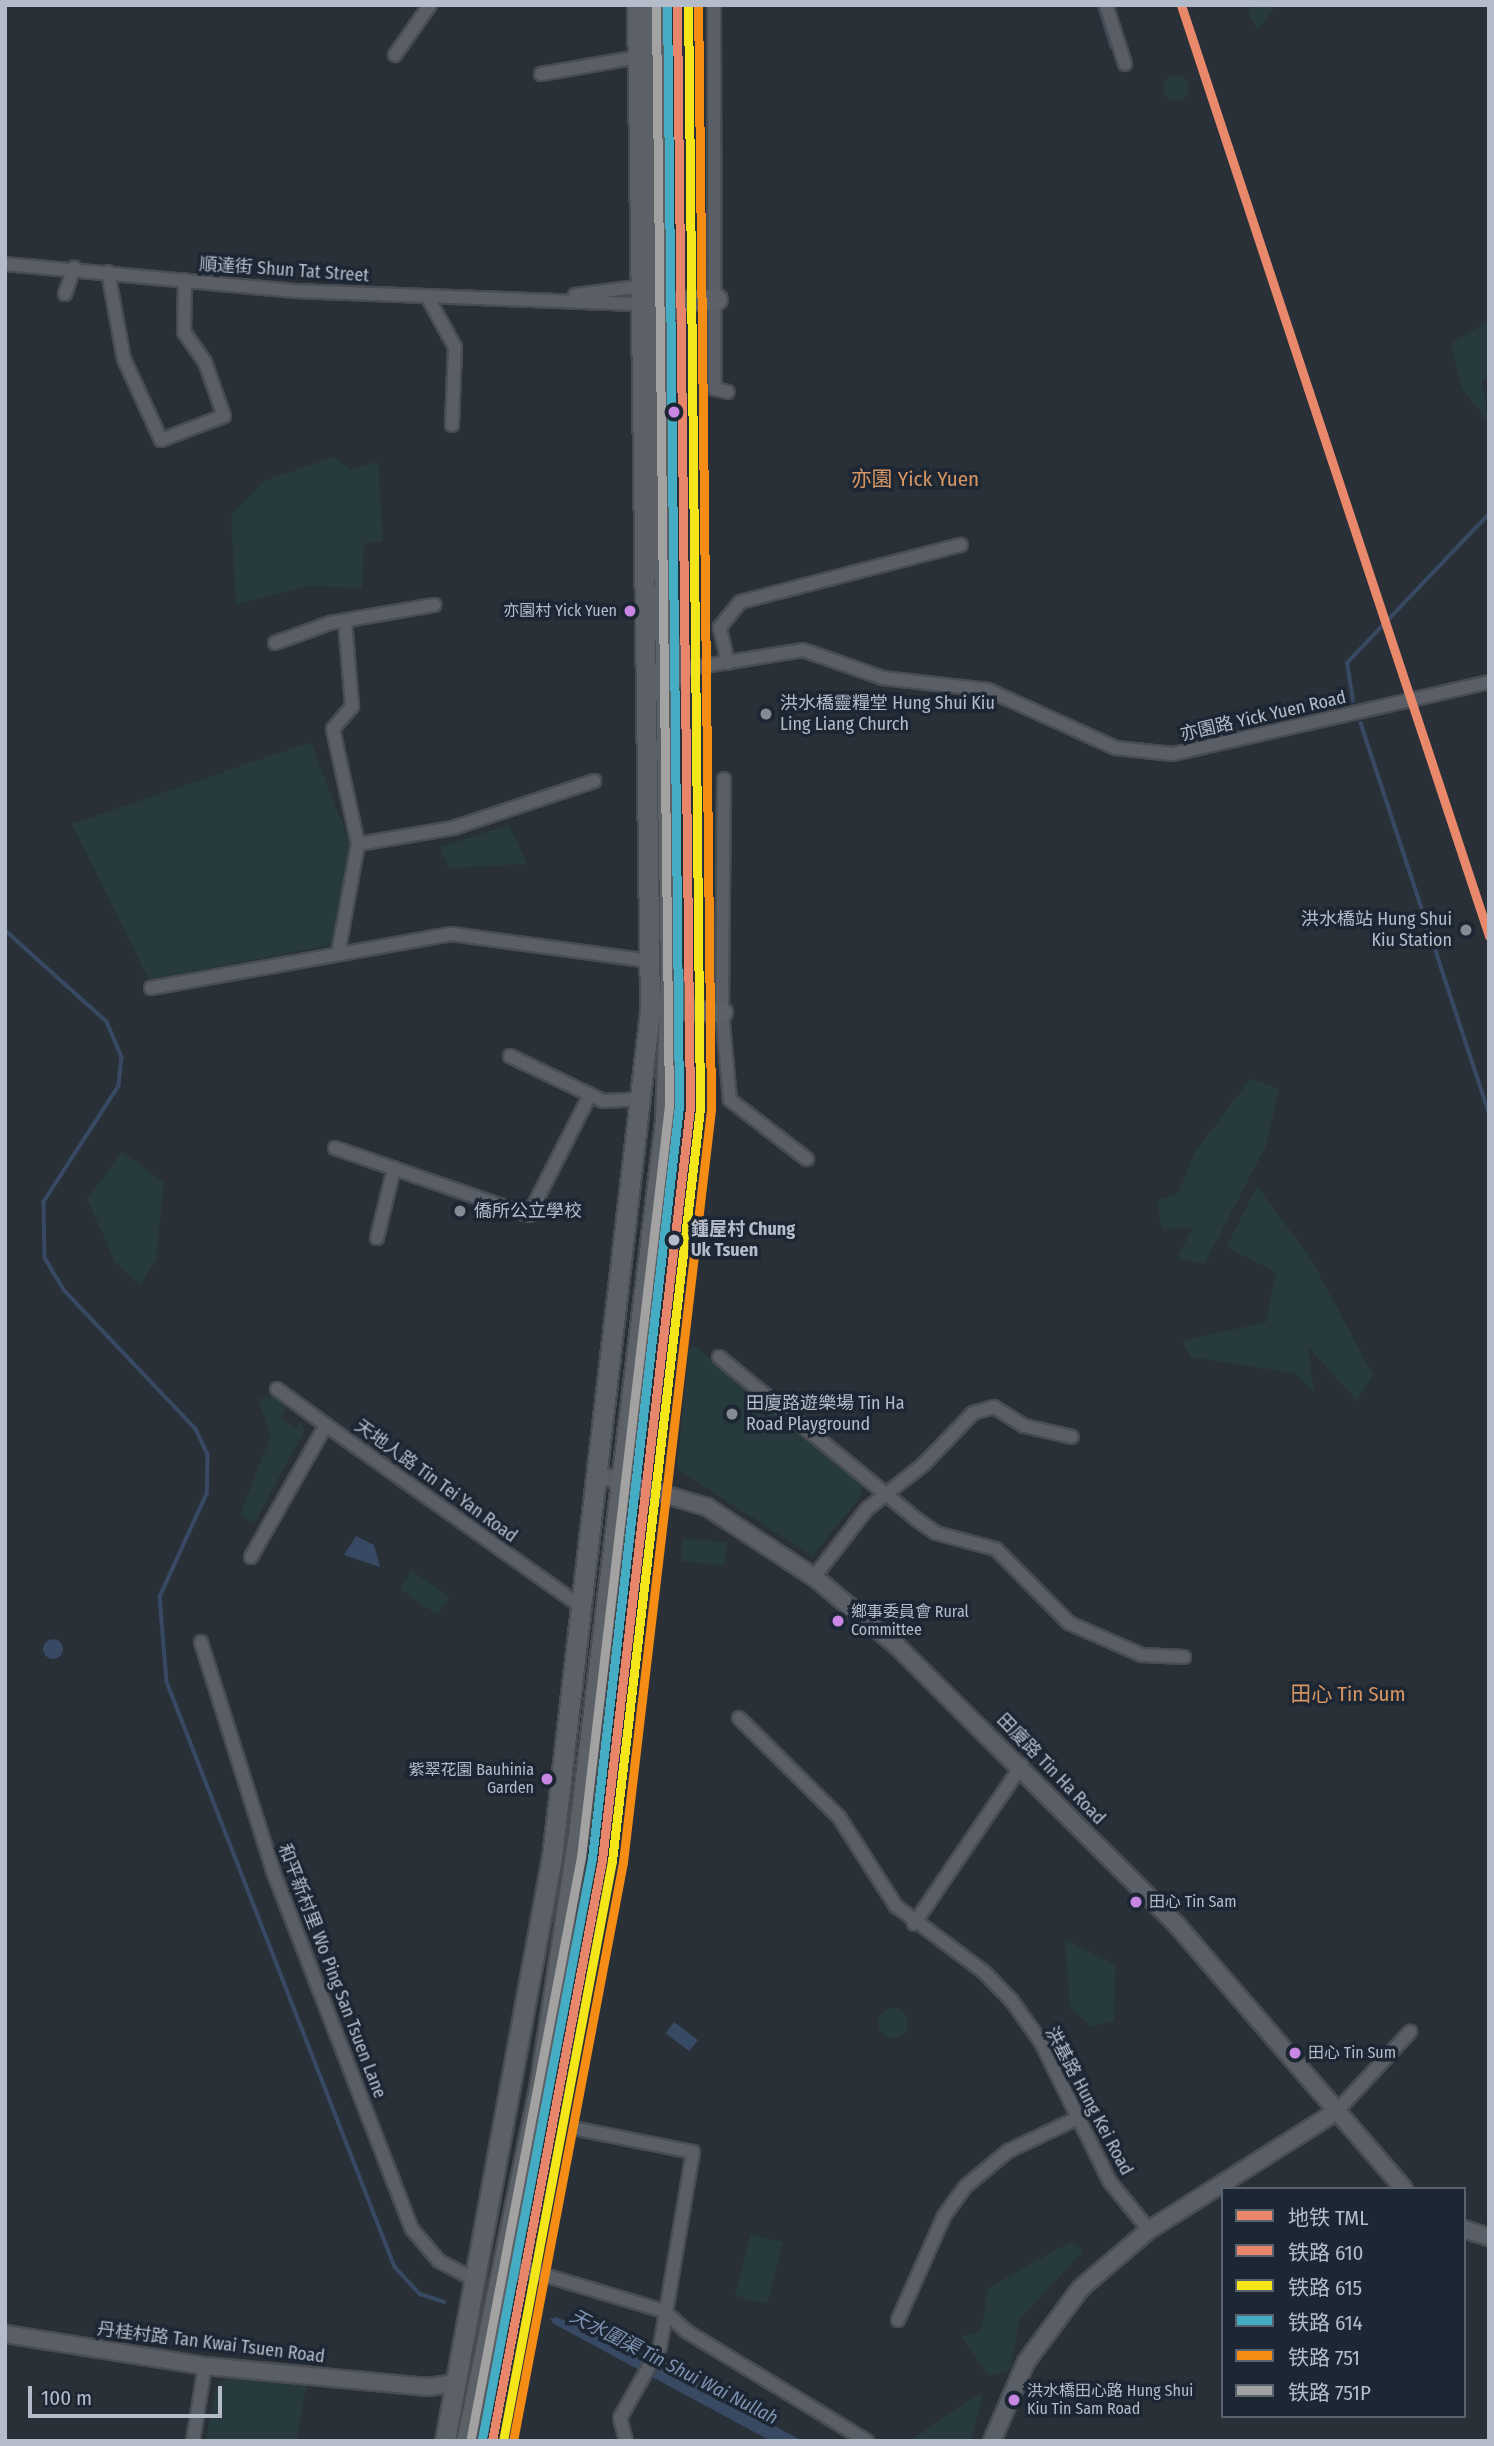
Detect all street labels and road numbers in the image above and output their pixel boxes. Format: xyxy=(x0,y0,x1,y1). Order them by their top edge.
street label: 順達街 Shun Tat Street xyxy=(198,253,370,287)
street label: 亦園路 Yick Yuen Road xyxy=(1178,686,1348,746)
street label: 天地人路 Tin Tei Yan Road xyxy=(351,1415,521,1547)
street label: 田廈路 Tin Ha Road xyxy=(992,1709,1110,1829)
street label: 和平新村里 Wo Ping San Tsuen Lane xyxy=(273,1841,391,2101)
street label: 洪基路 Hung Kei Road xyxy=(1041,2023,1137,2179)
street label: 丹桂村路 Tan Kwai Tsuen Road xyxy=(96,2318,326,2368)

